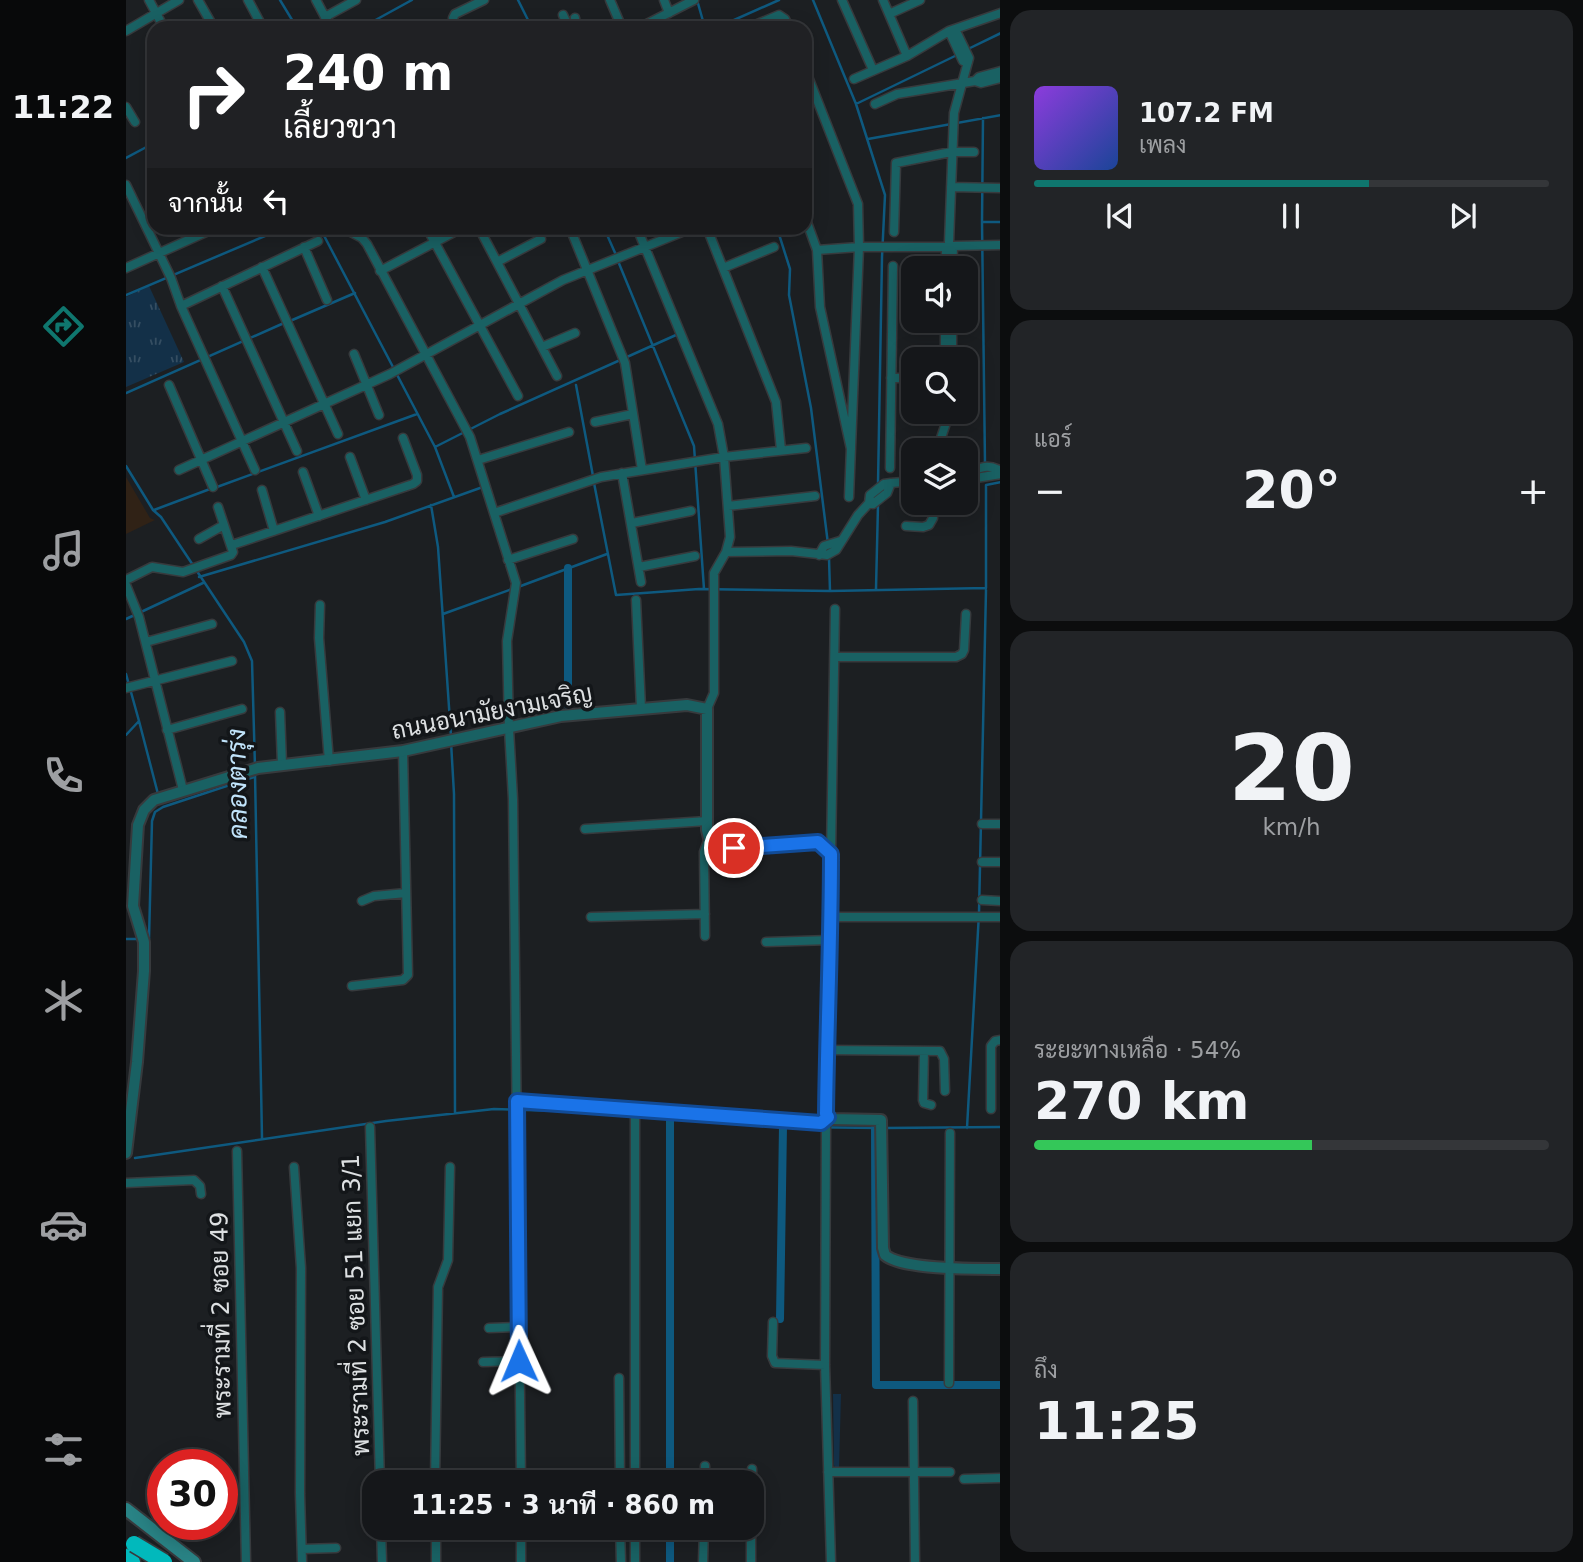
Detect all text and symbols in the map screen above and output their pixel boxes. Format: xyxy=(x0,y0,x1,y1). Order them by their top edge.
text: 240 m xyxy=(283,45,453,102)
icon: right xyxy=(168,49,259,140)
text: 11:22 xyxy=(12,88,114,126)
text: 107.2 FM xyxy=(1139,98,1274,128)
text: เลี้ยวขวา xyxy=(283,108,397,146)
text: เพลง xyxy=(1139,132,1186,158)
icon: left xyxy=(257,182,295,220)
text: จากนั้น xyxy=(168,188,243,218)
icon: previous xyxy=(1101,197,1139,235)
icon: pause xyxy=(1272,197,1310,235)
icon: next xyxy=(1444,197,1482,235)
map controls xyxy=(901,256,978,515)
button: sound xyxy=(901,256,978,333)
icon: directions xyxy=(39,302,88,351)
button: search xyxy=(901,347,978,424)
text: แอร์ xyxy=(1034,426,1072,452)
button: layers xyxy=(901,438,978,515)
text: 20° xyxy=(1242,460,1341,520)
text: − xyxy=(1034,469,1066,513)
text: + xyxy=(1517,469,1549,513)
icon: music xyxy=(39,526,88,575)
street label: ถนนอนามัยงามเจริญ xyxy=(389,679,595,745)
text: 20 xyxy=(1228,716,1355,821)
water label: คลองตารุ่ง xyxy=(221,728,256,840)
icon: phone xyxy=(39,751,88,800)
text: km/h xyxy=(1262,814,1321,840)
pin xyxy=(704,818,764,878)
icon: arrive xyxy=(715,829,753,867)
icon: climate xyxy=(39,976,88,1025)
text: ระยะทางเหลือ · 54% xyxy=(1034,1037,1241,1063)
text: 270 km xyxy=(1034,1071,1249,1131)
street label: พระรามที่ 2 ซอย 51 แยก 3/1 xyxy=(330,1154,375,1457)
icon: car xyxy=(39,1200,88,1249)
street label: พระรามที่ 2 ซอย 49 xyxy=(198,1211,237,1419)
position arrow xyxy=(482,1324,556,1398)
text: ถึง xyxy=(1034,1357,1058,1383)
text: 11:25 xyxy=(1034,1391,1200,1451)
icon: filters xyxy=(39,1425,88,1474)
speed limit sign: 30 xyxy=(147,1449,238,1540)
text: 11:25 · 3 นาที · 860 m xyxy=(411,1490,715,1520)

